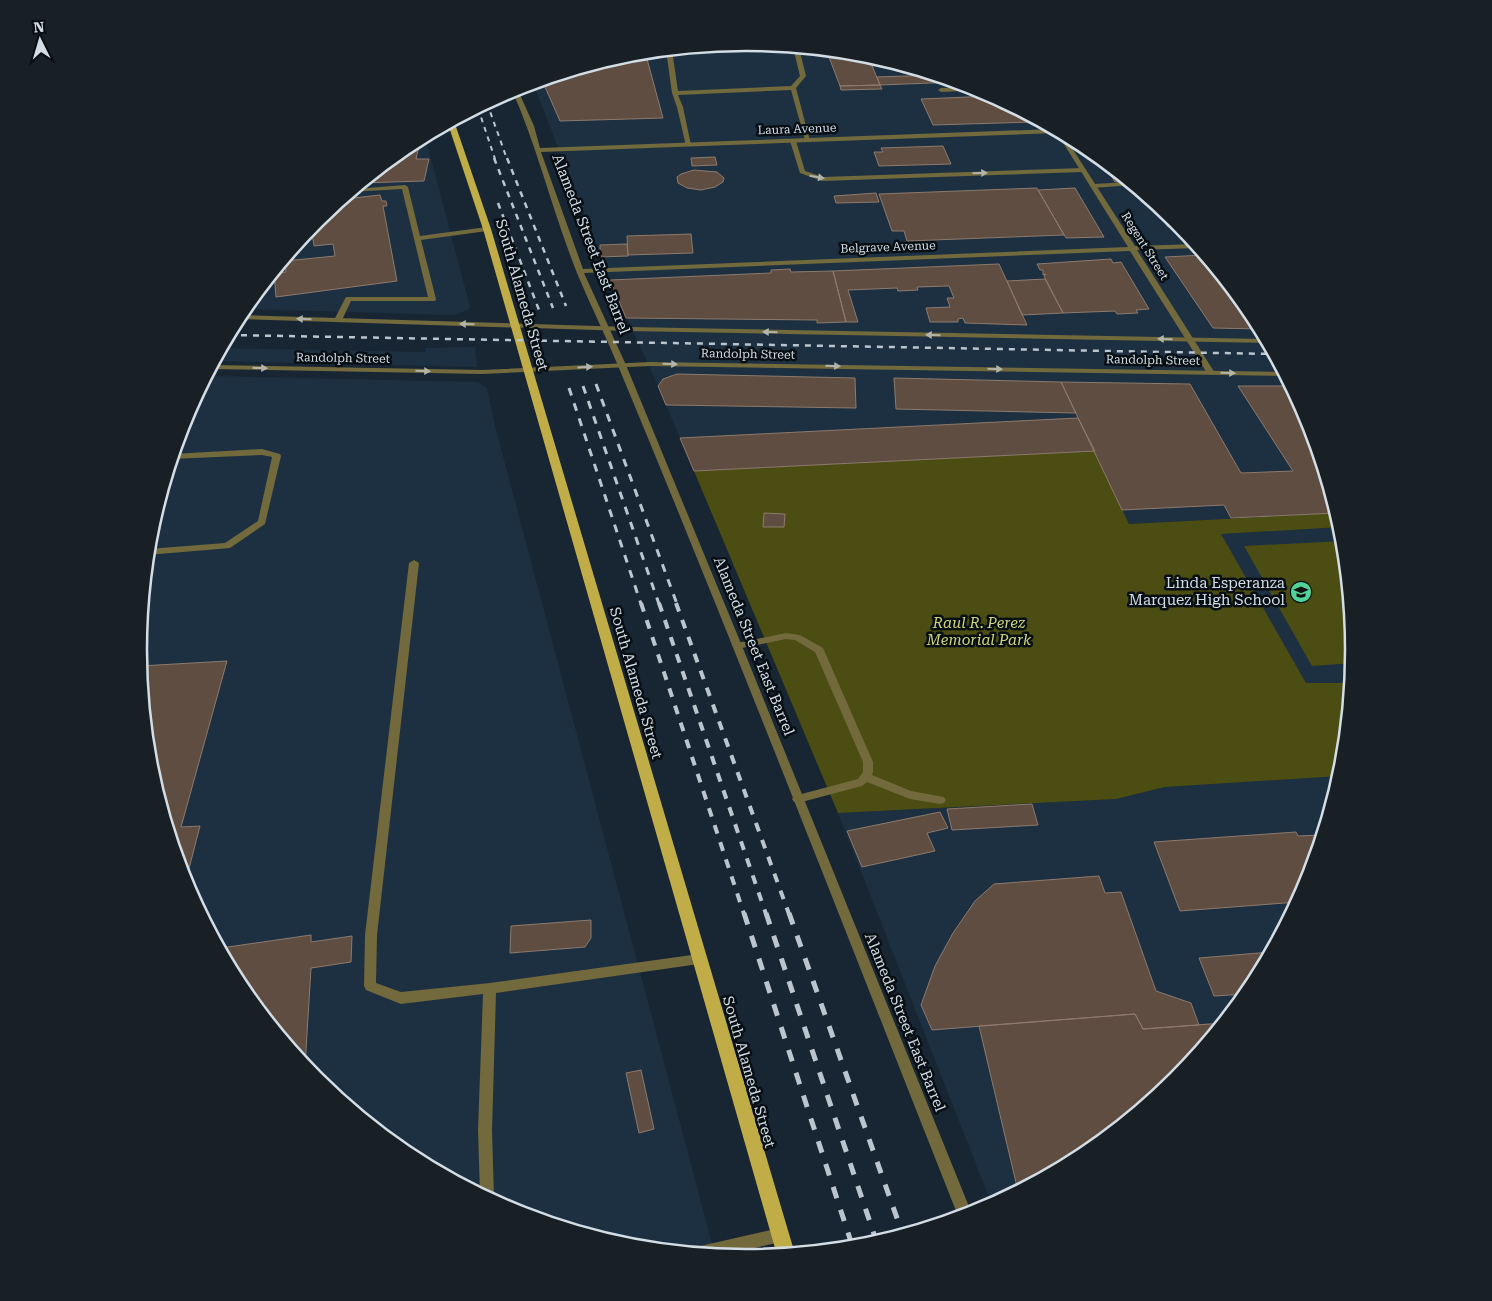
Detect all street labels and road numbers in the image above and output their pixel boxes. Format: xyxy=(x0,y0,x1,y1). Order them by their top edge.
street label: Laura Avenue xyxy=(757,121,837,137)
street label: Alameda Street East Barrel xyxy=(548,152,634,337)
street label: Regent Street xyxy=(1119,209,1172,283)
street label: South Alameda Street xyxy=(492,217,552,373)
street label: Belgrave Avenue xyxy=(840,238,936,256)
street label: Randolph Street xyxy=(701,346,796,362)
street label: Randolph Street xyxy=(296,350,391,366)
street label: Randolph Street xyxy=(1106,352,1201,368)
street label: Alameda Street East Barrel xyxy=(710,554,798,738)
street label: South Alameda Street xyxy=(606,605,666,761)
street label: Alameda Street East Barrel xyxy=(861,930,949,1114)
street label: South Alameda Street xyxy=(719,994,779,1150)

